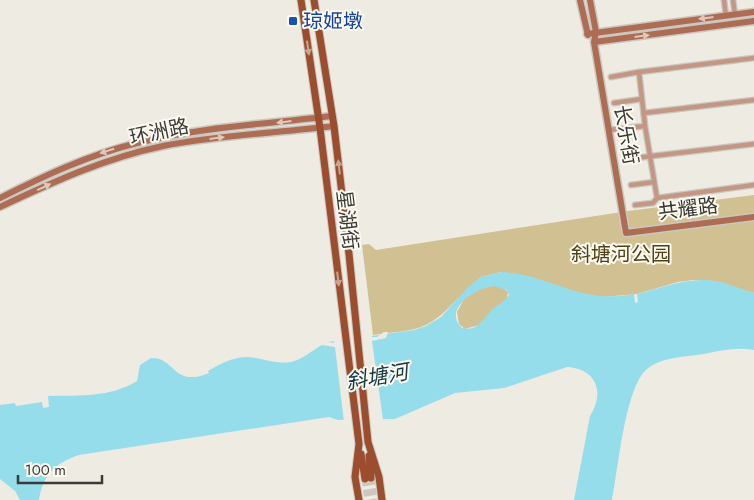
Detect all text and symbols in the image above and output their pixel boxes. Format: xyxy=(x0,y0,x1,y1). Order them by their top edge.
place label: 琼姬墩 xyxy=(303,7,363,36)
one-way arrow xyxy=(697,14,713,22)
marker: 琼姬墩 xyxy=(287,15,299,27)
one-way arrow xyxy=(634,32,650,40)
one-way arrow xyxy=(304,41,312,57)
street label: 长乐街 xyxy=(607,103,645,167)
street label: 环洲路 xyxy=(127,112,191,152)
one-way arrow xyxy=(275,118,291,126)
one-way arrow xyxy=(209,134,225,142)
one-way arrow xyxy=(99,148,114,156)
one-way arrow xyxy=(335,159,343,175)
one-way arrow xyxy=(37,182,51,190)
street label: 星湖街 xyxy=(329,188,365,252)
street label: 共耀路 xyxy=(656,191,720,227)
park label: 斜塘河公园 xyxy=(571,240,671,269)
one-way arrow xyxy=(334,271,342,287)
water label: 斜塘河 xyxy=(343,356,415,397)
scale bar xyxy=(18,452,101,484)
text: 100 m xyxy=(25,459,66,481)

